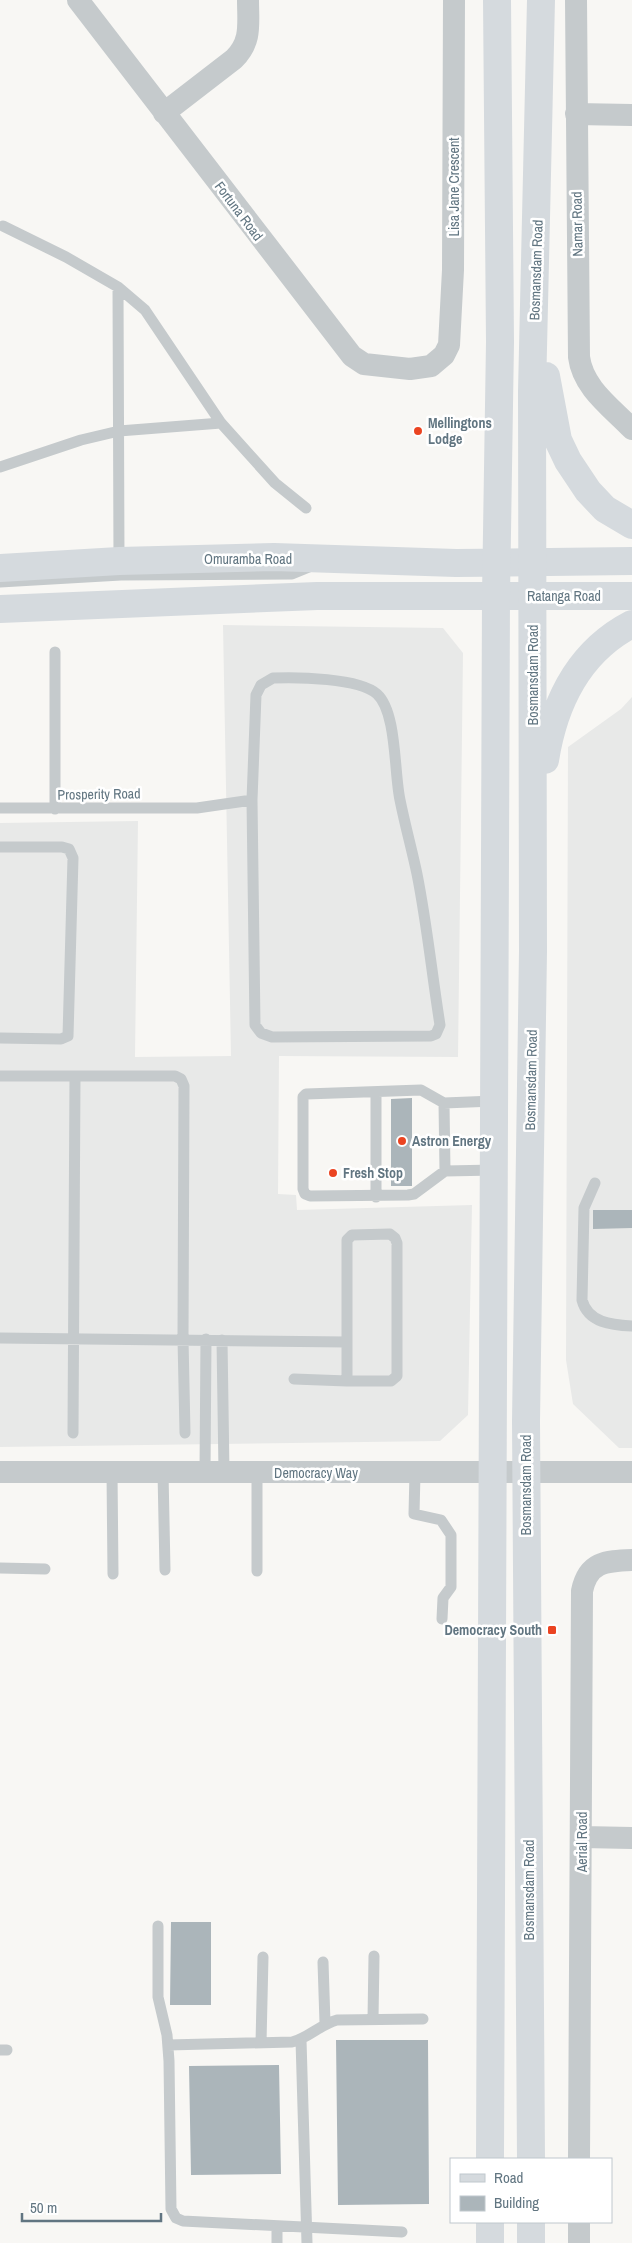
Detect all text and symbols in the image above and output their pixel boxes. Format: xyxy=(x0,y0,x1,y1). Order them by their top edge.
street label: Lisa Jane Crescent xyxy=(445,138,463,236)
street label: Fortuna Road xyxy=(211,178,267,244)
street label: Namar Road xyxy=(567,191,587,257)
street label: Bosmansdam Road xyxy=(525,219,547,321)
place label: Mellingtons Lodge xyxy=(428,414,492,448)
marker: Mellingtons Lodge xyxy=(412,425,424,437)
street label: Omuramba Road xyxy=(204,550,292,568)
street label: Ratanga Road xyxy=(527,587,601,605)
street label: Bosmansdam Road xyxy=(524,625,542,725)
street label: Prosperity Road xyxy=(57,784,141,804)
street label: Bosmansdam Road xyxy=(521,1029,541,1131)
place label: Astron Energy xyxy=(412,1132,492,1150)
marker: Astron Energy xyxy=(396,1135,408,1147)
place label: Fresh Stop xyxy=(343,1164,403,1182)
marker: Fresh Stop xyxy=(327,1167,339,1179)
street label: Bosmansdam Road xyxy=(517,1435,535,1535)
street label: Democracy Way xyxy=(274,1464,358,1482)
place label: Democracy South xyxy=(444,1621,542,1639)
marker: Democracy South xyxy=(546,1624,558,1636)
street label: Aerial Road xyxy=(573,1812,591,1873)
street label: Bosmansdam Road xyxy=(520,1840,538,1940)
legend xyxy=(450,2158,612,2223)
text: Road xyxy=(494,2167,523,2188)
scale bar xyxy=(22,2190,161,2222)
text: Building xyxy=(494,2192,539,2213)
text: 50 m xyxy=(30,2197,57,2218)

